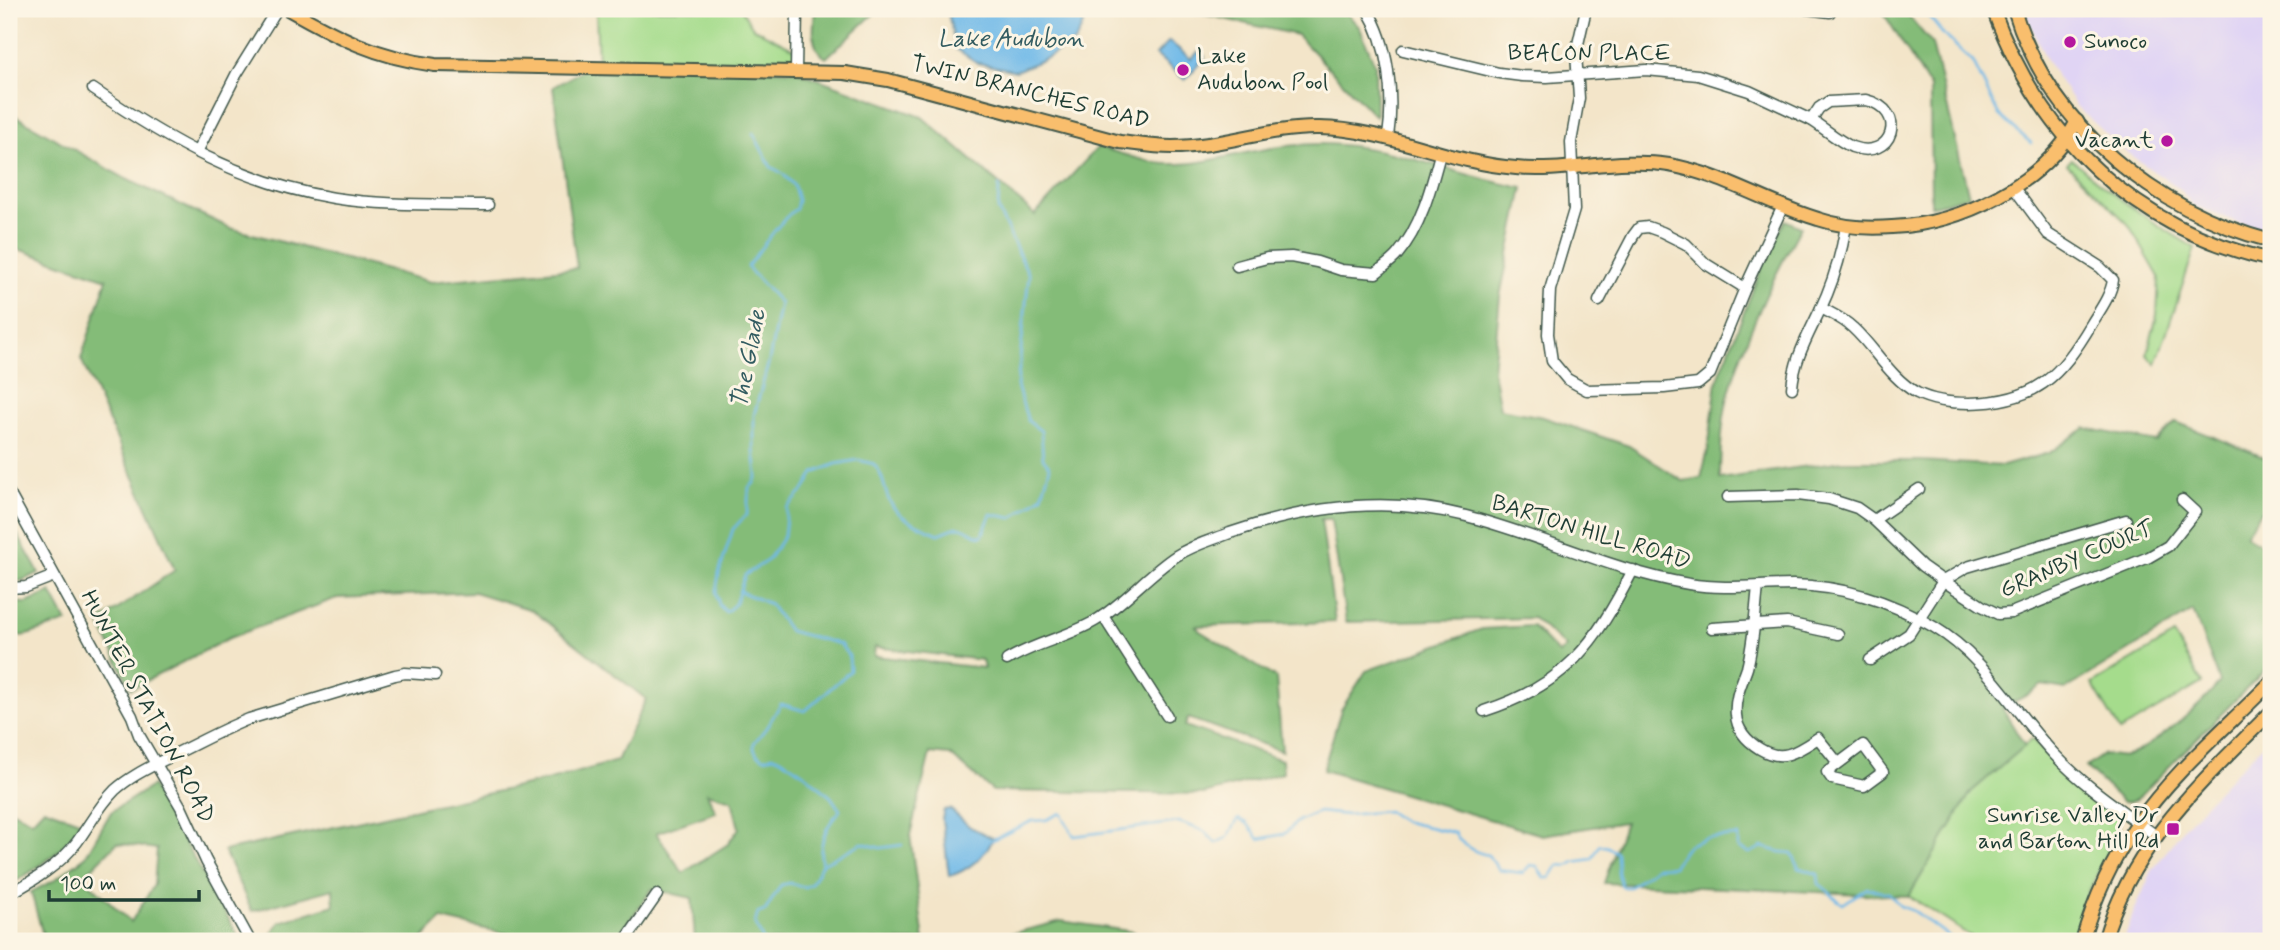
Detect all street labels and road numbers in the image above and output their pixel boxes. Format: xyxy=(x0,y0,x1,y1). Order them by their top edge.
street label: BEACON PLACE xyxy=(1508,39,1670,69)
street label: TWIN BRANCHES ROAD xyxy=(908,49,1152,137)
street label: BARTON HILL ROAD xyxy=(1488,488,1694,578)
street label: GRANBY COURT xyxy=(1996,514,2160,606)
street label: HUNTER STATION ROAD xyxy=(73,585,221,829)

